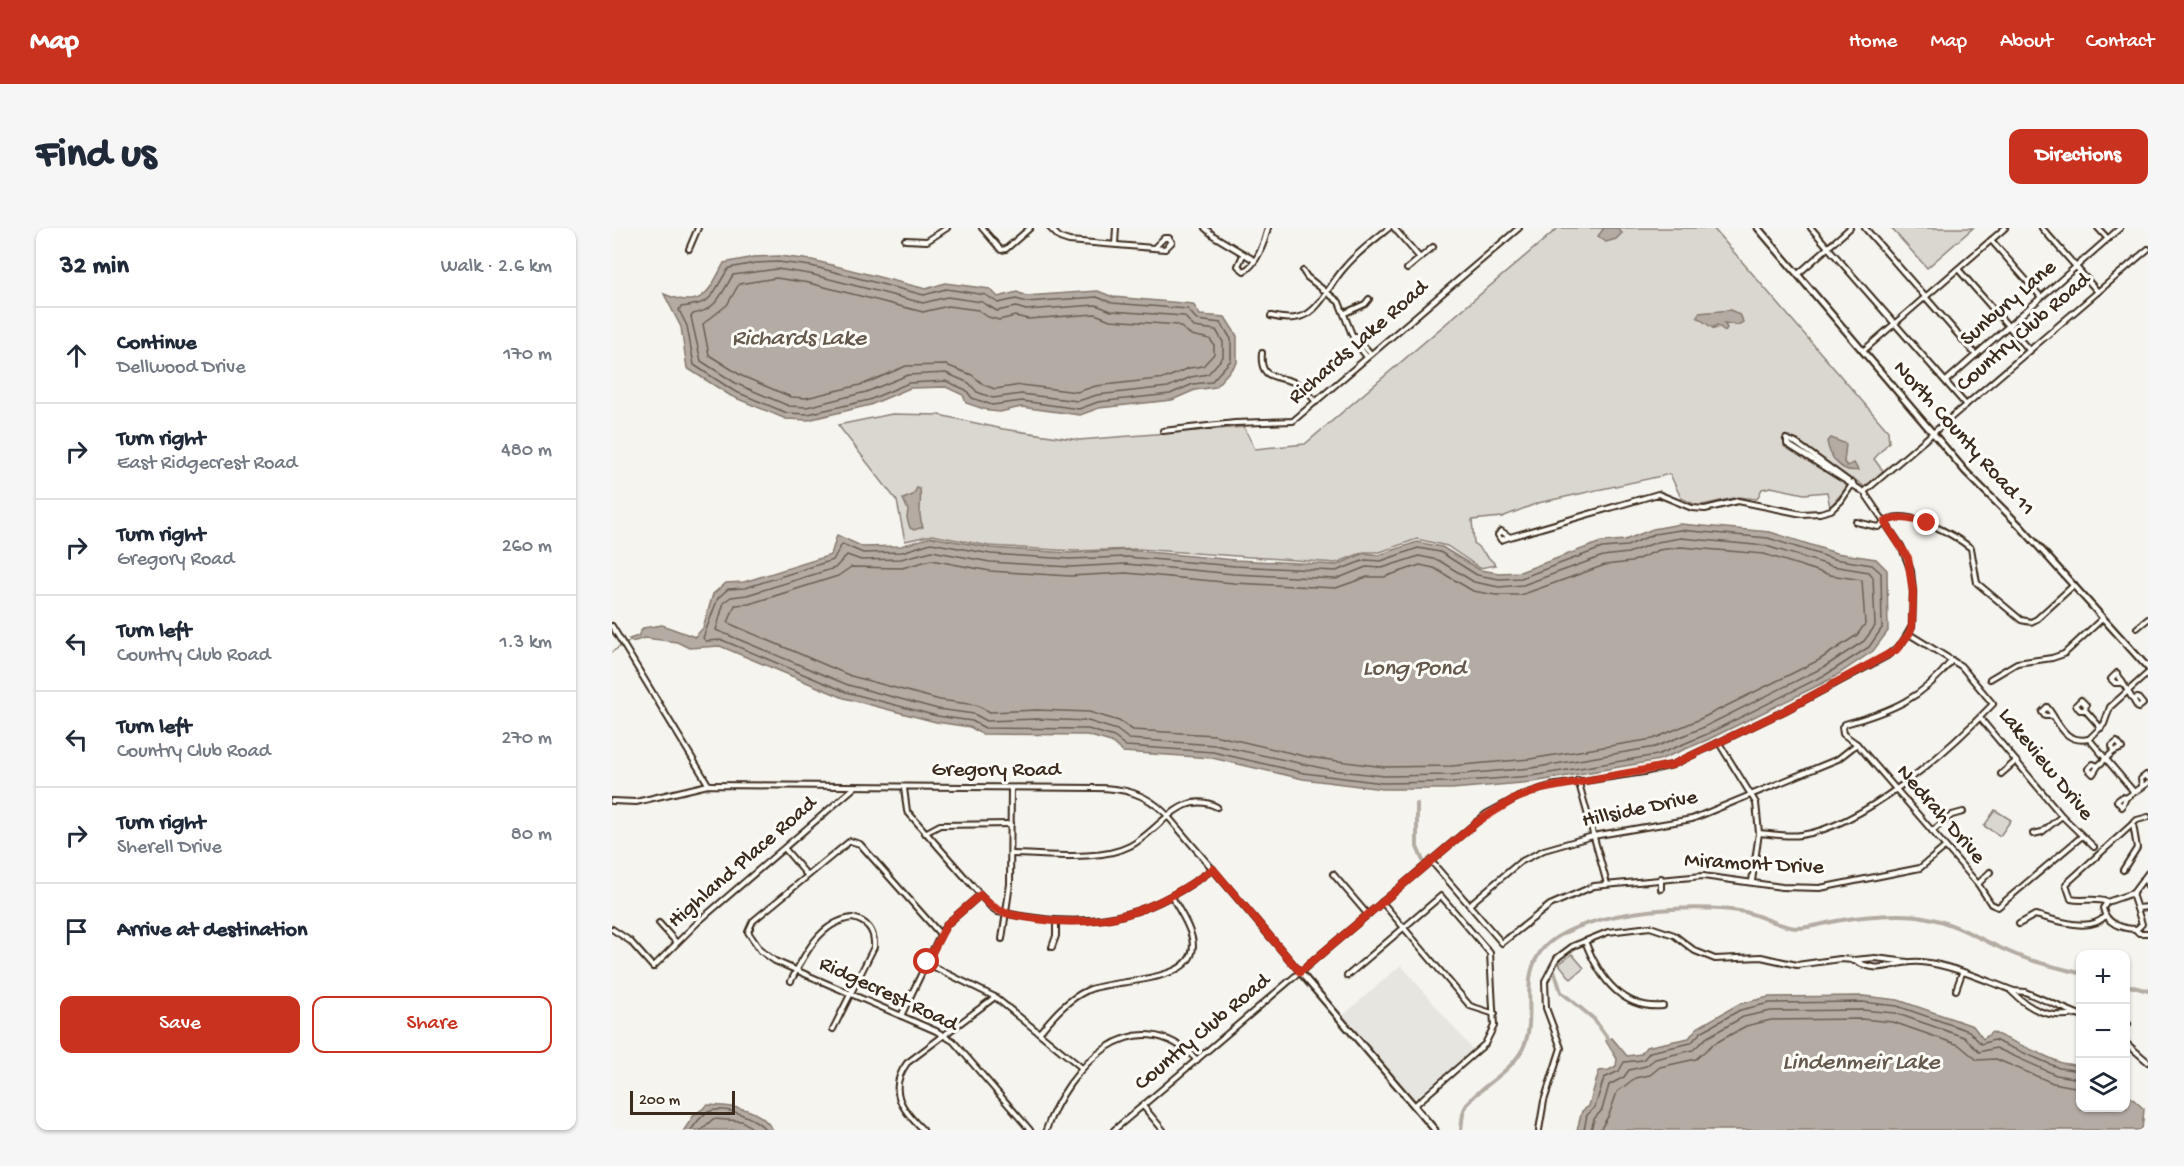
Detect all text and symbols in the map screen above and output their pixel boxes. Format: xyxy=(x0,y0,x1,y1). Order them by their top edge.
text: Map xyxy=(30,26,79,59)
text: Home xyxy=(1849,30,1897,55)
text: Map xyxy=(1930,30,1967,55)
text: About xyxy=(2000,30,2053,55)
text: Contact xyxy=(2086,30,2154,55)
button: Directions xyxy=(2009,129,2148,184)
text: Find us xyxy=(36,132,156,181)
text: 32 min xyxy=(60,252,129,283)
street label: Sunbury Lane xyxy=(1956,255,2063,353)
text: Walk · 2.6 km xyxy=(441,256,552,279)
street label: Country Club Road xyxy=(1952,266,2098,398)
street label: Richards Lake Road xyxy=(1284,274,1436,411)
water label: Richards Lake xyxy=(732,325,868,354)
text: Continue xyxy=(117,331,197,357)
icon: ahead xyxy=(60,339,93,372)
text: 170 m xyxy=(503,344,552,367)
street label: North County Road 11 xyxy=(1887,356,2039,522)
text: Dellwood Drive xyxy=(117,357,245,380)
text: Turn right xyxy=(117,427,205,453)
icon: right xyxy=(60,435,93,468)
text: 480 m xyxy=(501,440,552,463)
text: East Ridgecrest Road xyxy=(117,453,297,476)
route end xyxy=(1913,509,1939,535)
text: Turn right xyxy=(117,523,205,549)
icon: right xyxy=(60,531,93,564)
text: 260 m xyxy=(502,536,552,559)
text: Gregory Road xyxy=(117,549,234,572)
text: Turn left xyxy=(117,619,191,645)
icon: left xyxy=(60,627,93,660)
text: 1.3 km xyxy=(499,632,552,655)
text: Country Club Road xyxy=(117,645,271,668)
water label: Long Pond xyxy=(1362,655,1469,684)
street label: Lakeview Drive xyxy=(1992,703,2099,827)
text: Turn left xyxy=(117,715,191,741)
icon: left xyxy=(60,723,93,756)
text: 270 m xyxy=(502,728,552,751)
text: Country Club Road xyxy=(117,741,271,764)
street label: Gregory Road xyxy=(932,758,1063,784)
street label: Nedrah Drive xyxy=(1890,760,1991,871)
street label: Hillside Drive xyxy=(1580,785,1701,835)
street label: Highland Place Road xyxy=(663,790,824,935)
text: Turn right xyxy=(117,811,205,837)
icon: right xyxy=(60,819,93,852)
text: 80 m xyxy=(511,824,552,847)
text: Sherell Drive xyxy=(117,837,222,860)
street label: Miramont Drive xyxy=(1684,848,1825,882)
icon: arrive xyxy=(60,915,93,948)
text: Arrive at destination xyxy=(117,918,307,944)
route start xyxy=(913,948,939,974)
map controls xyxy=(2076,950,2130,1112)
button: + xyxy=(2076,950,2130,1004)
street label: Ridgecrest Road xyxy=(815,952,963,1039)
street label: Country Club Road xyxy=(1130,967,1278,1097)
button: Save xyxy=(60,996,300,1053)
button: Share xyxy=(312,996,552,1053)
button: − xyxy=(2076,1004,2130,1058)
water label: Lindenmeir Lake xyxy=(1782,1049,1941,1078)
button: layers xyxy=(2076,1058,2130,1112)
scale bar xyxy=(630,1088,735,1116)
text: 200 m xyxy=(639,1092,680,1111)

